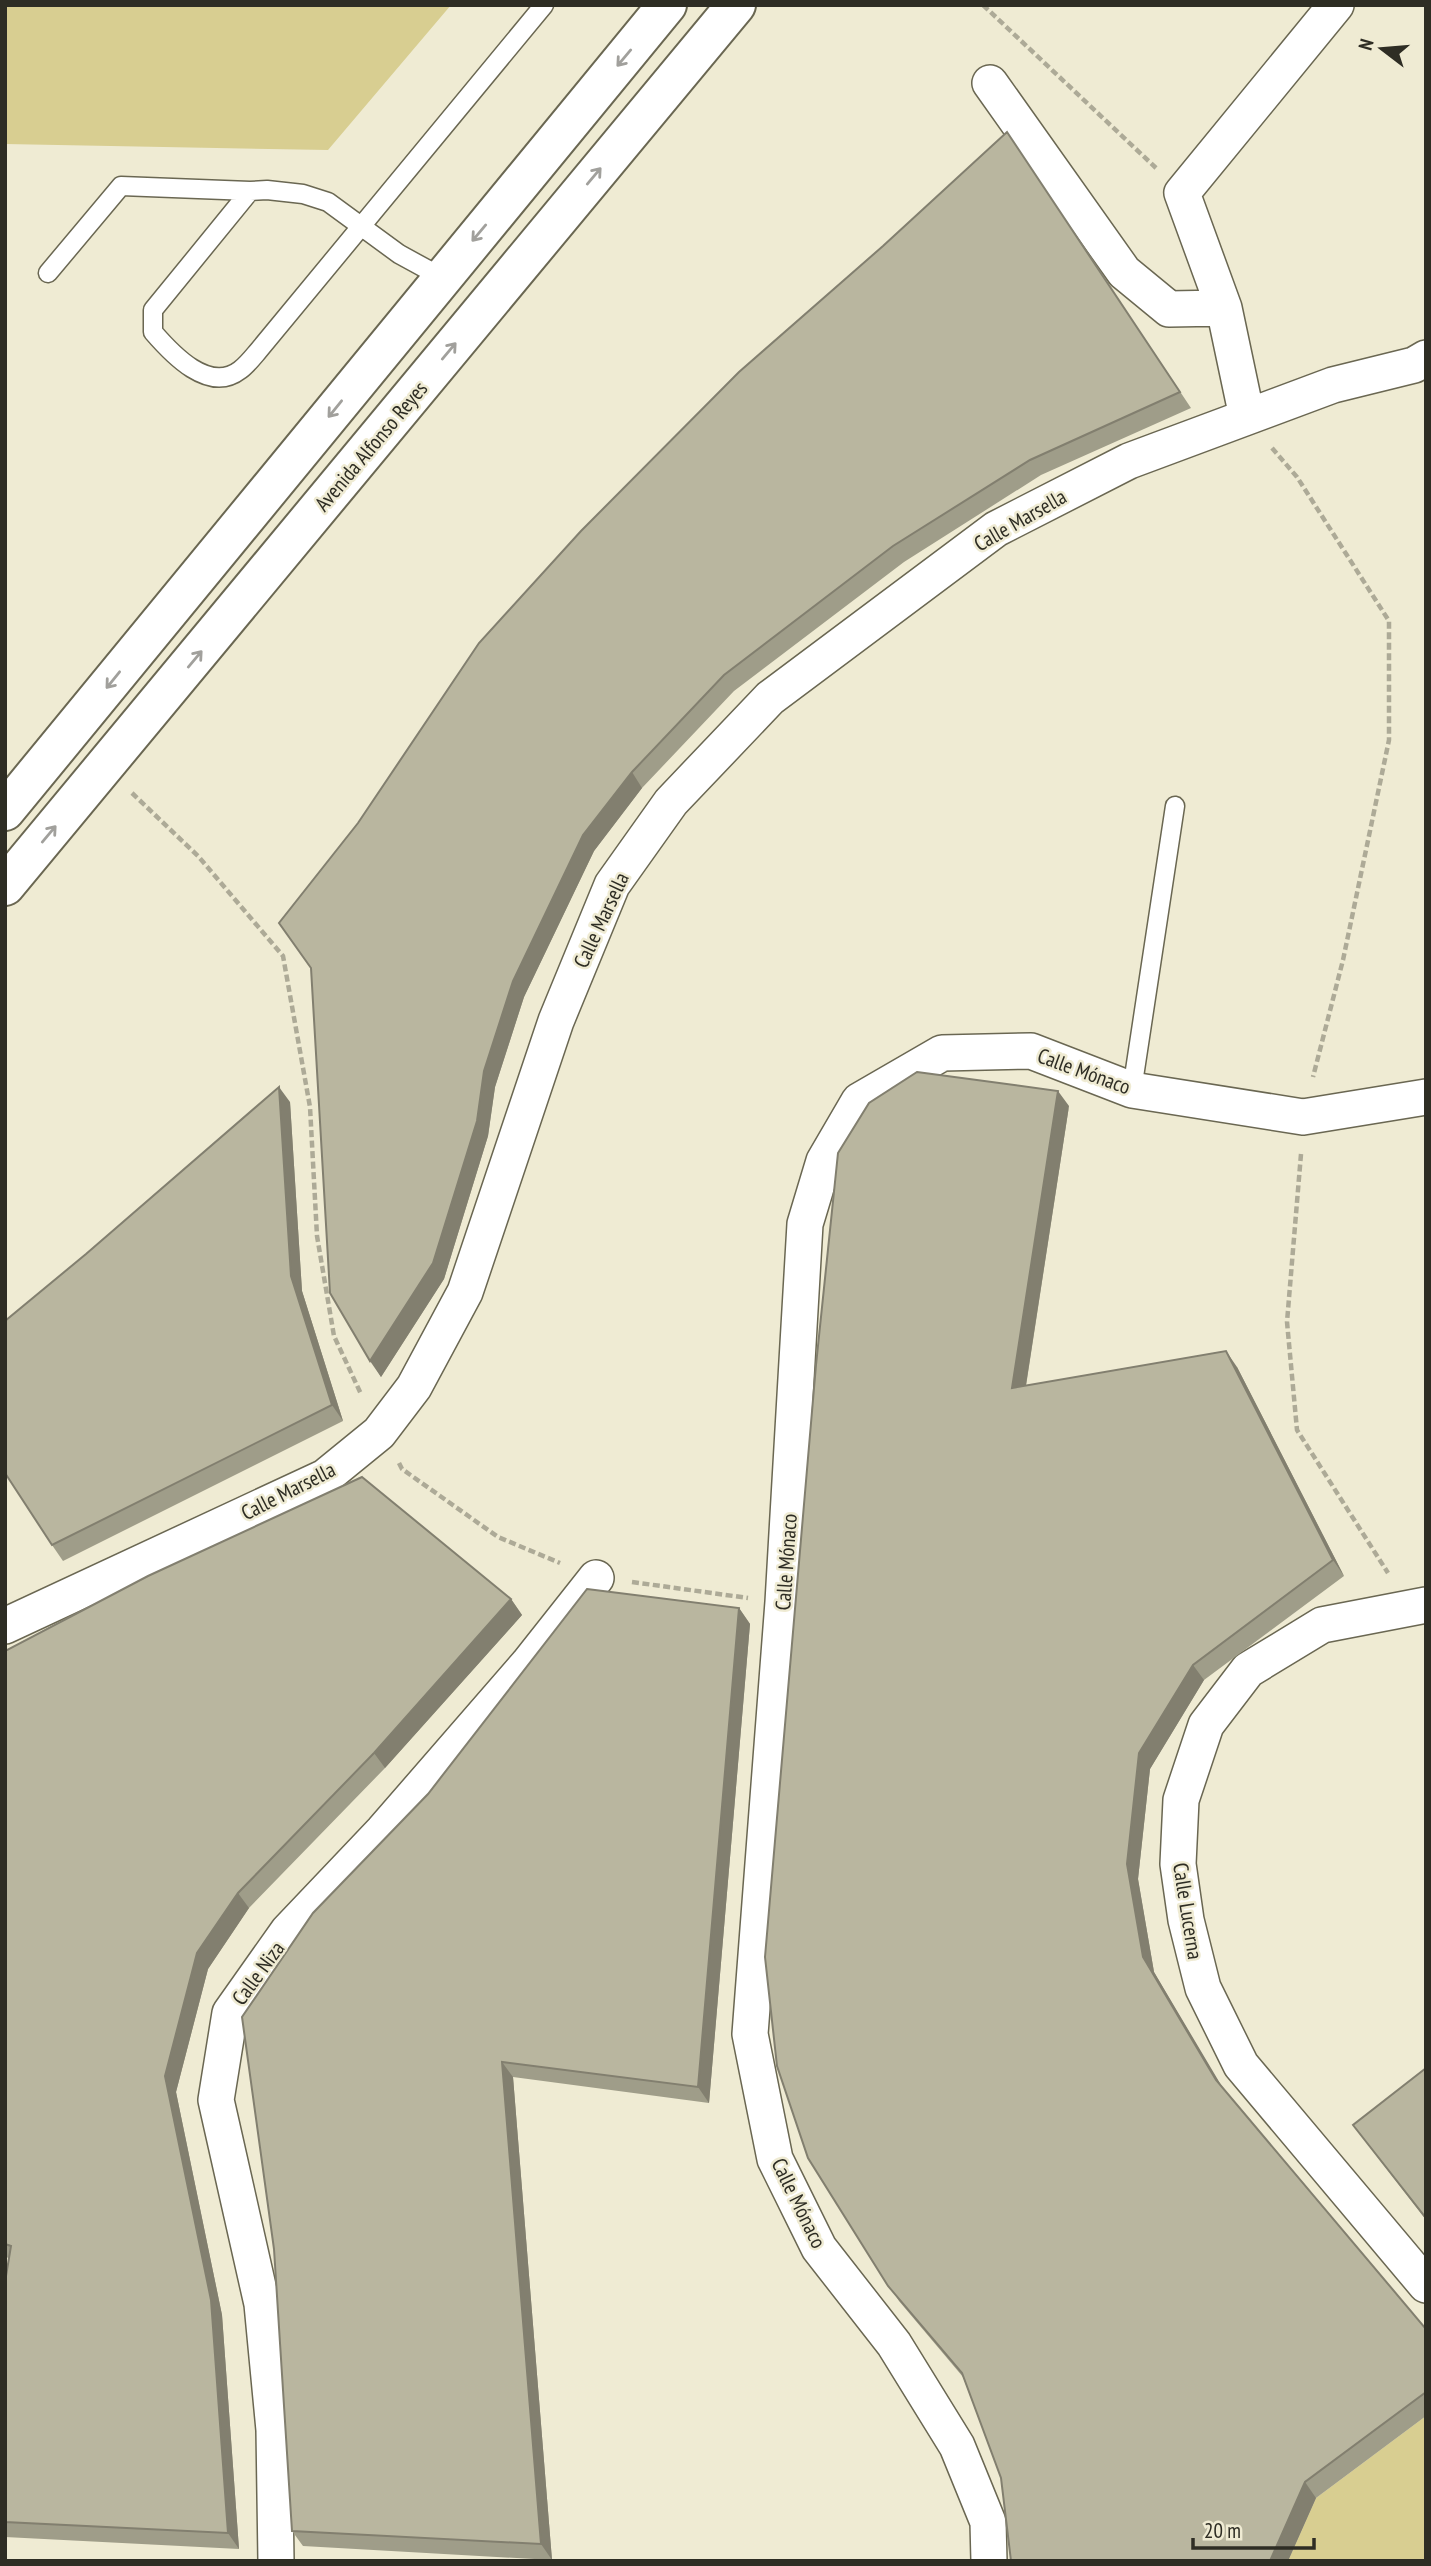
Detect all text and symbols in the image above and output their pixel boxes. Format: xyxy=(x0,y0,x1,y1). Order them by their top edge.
north arrow xyxy=(1347,14,1417,84)
text: N xyxy=(1353,36,1379,53)
one-way arrow xyxy=(616,48,632,66)
one-way arrow xyxy=(586,168,602,186)
one-way arrow xyxy=(471,224,487,242)
one-way arrow xyxy=(441,343,457,361)
street label: Avenida Alfonso Reyes xyxy=(309,375,433,517)
one-way arrow xyxy=(327,400,343,418)
street label: Calle Marsella xyxy=(969,483,1071,557)
one-way arrow xyxy=(187,650,202,668)
one-way arrow xyxy=(105,670,121,688)
one-way arrow xyxy=(41,825,57,843)
street label: Calle Marsella xyxy=(567,868,635,972)
street label: Calle Mónaco xyxy=(1034,1042,1134,1100)
street label: Calle Marsella xyxy=(236,1456,340,1526)
street label: Calle Mónaco xyxy=(769,1513,803,1611)
street label: Calle Lucerna xyxy=(1167,1861,1209,1961)
street label: Calle Niza xyxy=(226,1936,290,2010)
street label: Calle Mónaco xyxy=(766,2154,832,2252)
scale bar xyxy=(1193,2506,1314,2550)
text: 20 m xyxy=(1204,2517,1241,2544)

